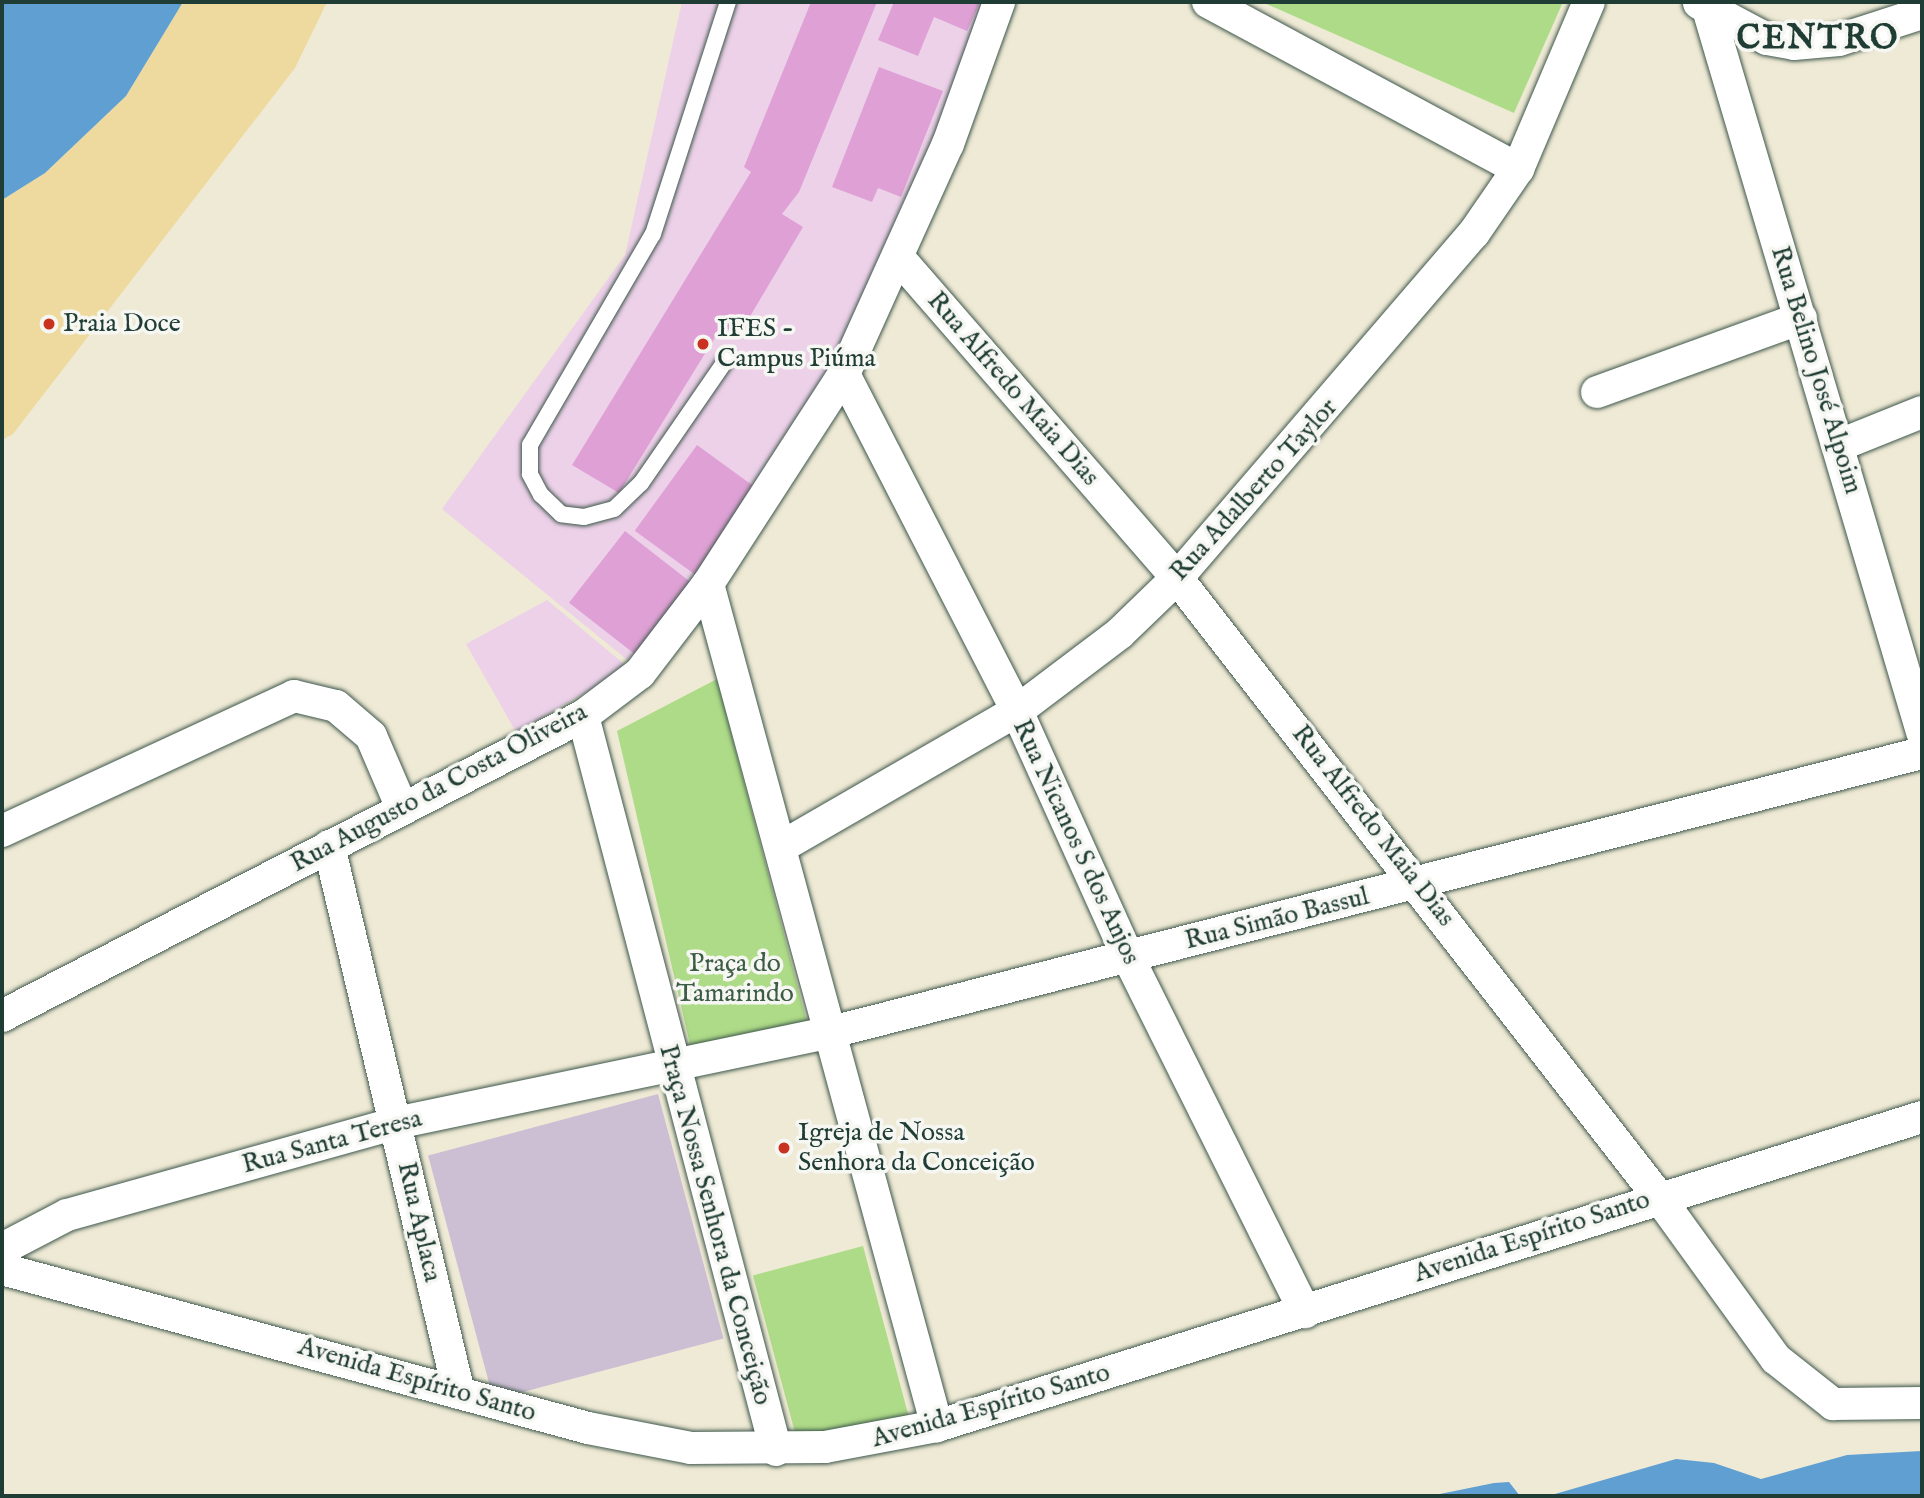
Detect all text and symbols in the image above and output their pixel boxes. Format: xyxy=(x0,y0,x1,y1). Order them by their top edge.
district label: CENTRO xyxy=(1737,20,1899,60)
street label: Rua Belino José Alpoim xyxy=(1763,242,1869,498)
street label: Rua Alfredo Maia Dias xyxy=(920,286,1106,492)
place label: Praia Doce xyxy=(63,308,181,340)
place label: IFES - Campus Piúma xyxy=(717,313,876,374)
marker: Praia Doce xyxy=(41,316,57,332)
marker: IFES - Campus Piúma xyxy=(695,336,711,352)
street label: Rua Adalberto Taylor xyxy=(1164,392,1344,588)
street label: Rua Augusto da Costa Oliveira xyxy=(285,696,593,880)
street label: Rua Nicanos S dos Anjos xyxy=(1006,715,1146,969)
street label: Rua Alfredo Maia Dias xyxy=(1285,719,1461,933)
street label: Rua Simão Bassul xyxy=(1182,881,1372,957)
park label: Praça do Tamarindo xyxy=(676,948,794,1010)
street label: Praça Nossa Senhora da Conceição xyxy=(652,1041,778,1409)
street label: Rua Santa Teresa xyxy=(239,1103,425,1181)
place label: Igreja de Nossa Senhora da Conceição xyxy=(798,1117,1035,1178)
marker: Igreja de Nossa Senhora da Conceição xyxy=(776,1140,792,1156)
street label: Rua Aplaca xyxy=(390,1159,448,1285)
street label: Avenida Espírito Santo xyxy=(1410,1184,1654,1290)
street label: Avenida Espírito Santo xyxy=(294,1331,540,1429)
street label: Avenida Espírito Santo xyxy=(868,1357,1114,1455)

